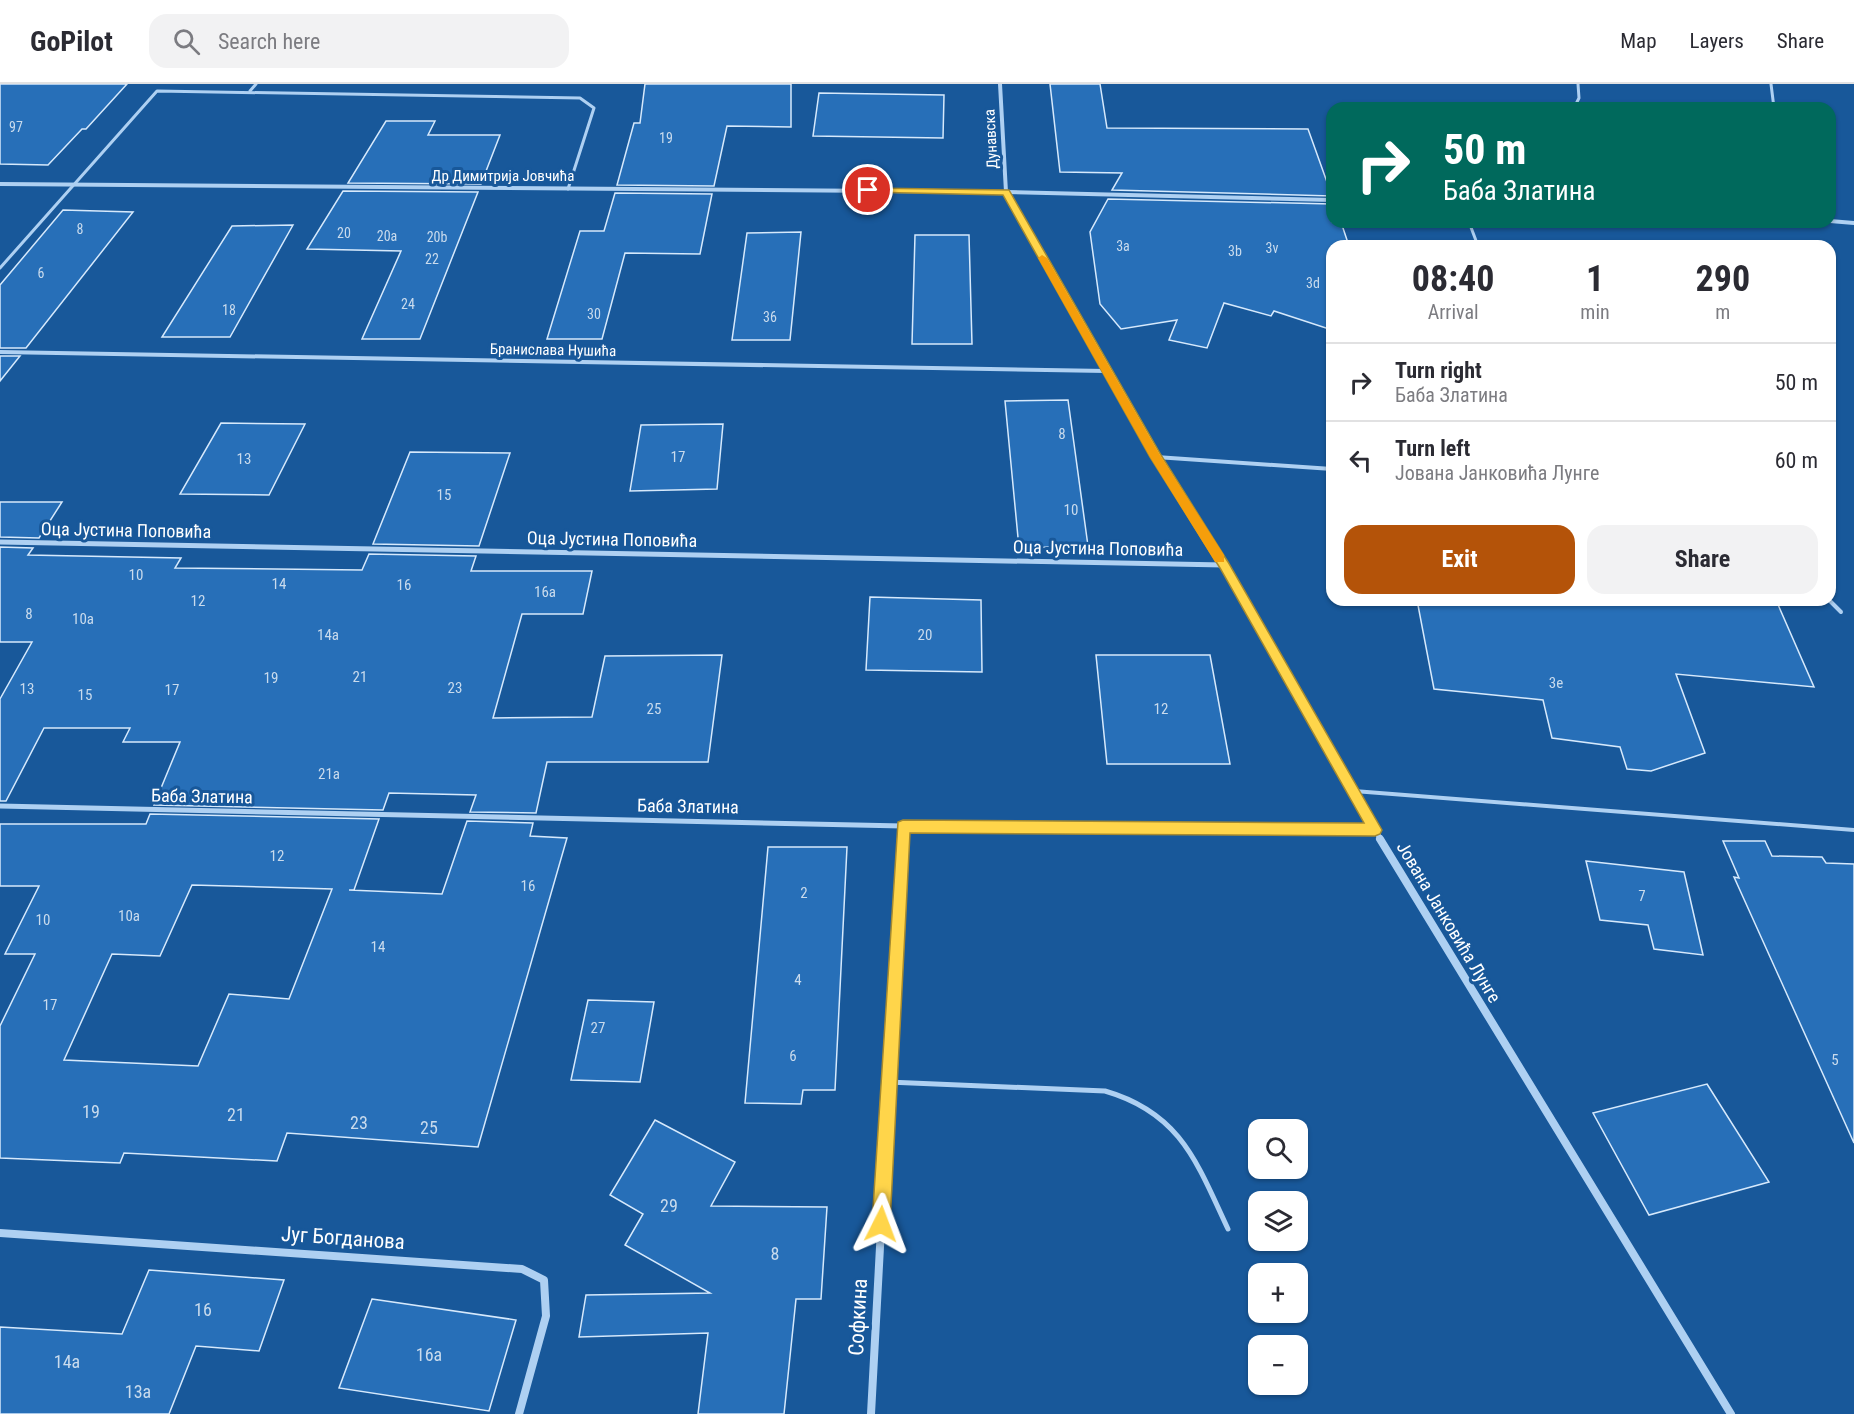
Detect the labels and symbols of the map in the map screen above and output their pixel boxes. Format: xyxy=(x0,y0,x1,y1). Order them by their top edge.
street label: Дунавска xyxy=(980,109,1002,169)
house number: 97 xyxy=(9,119,23,135)
house number: 19 xyxy=(659,130,673,146)
pin xyxy=(842,164,893,215)
street label: Др Димитрија Јовчића xyxy=(432,167,574,185)
house number: 8 xyxy=(77,221,84,237)
house number: 20 xyxy=(337,225,351,241)
house number: 20a xyxy=(377,228,397,244)
house number: 20b xyxy=(427,229,447,245)
house number: 3a xyxy=(1116,238,1130,254)
house number: 3v xyxy=(1266,240,1278,256)
house number: 3b xyxy=(1228,243,1242,259)
house number: 22 xyxy=(425,251,439,267)
house number: 6 xyxy=(38,265,45,281)
house number: 3d xyxy=(1306,275,1320,291)
house number: 24 xyxy=(401,296,415,312)
house number: 18 xyxy=(222,302,236,318)
house number: 30 xyxy=(587,306,601,322)
house number: 36 xyxy=(763,309,777,325)
street label: Бранислава Нушића xyxy=(490,340,616,360)
house number: 8 xyxy=(1058,425,1066,443)
house number: 17 xyxy=(671,448,685,466)
house number: 13 xyxy=(237,450,251,468)
house number: 15 xyxy=(437,486,451,504)
house number: 10 xyxy=(1064,501,1078,519)
street label: Оца Јустина Поповића xyxy=(41,518,211,542)
street label: Оца Јустина Поповића xyxy=(527,527,697,551)
street label: Оца Јустина Поповића xyxy=(1013,536,1183,560)
house number: 10 xyxy=(129,566,143,584)
house number: 14 xyxy=(272,575,286,593)
house number: 16 xyxy=(397,576,411,594)
house number: 16a xyxy=(534,583,556,601)
house number: 12 xyxy=(191,592,205,610)
house number: 8 xyxy=(25,605,33,623)
house number: 10a xyxy=(72,610,94,628)
house number: 14a xyxy=(317,626,339,644)
house number: 20 xyxy=(918,626,932,644)
house number: 21 xyxy=(353,668,367,686)
house number: 19 xyxy=(264,669,278,687)
house number: 3e xyxy=(1549,674,1563,692)
house number: 23 xyxy=(448,679,462,697)
house number: 13 xyxy=(20,680,34,698)
house number: 17 xyxy=(165,681,179,699)
house number: 15 xyxy=(78,686,92,704)
house number: 25 xyxy=(647,700,661,718)
house number: 12 xyxy=(1154,700,1168,718)
house number: 21a xyxy=(318,765,340,783)
street label: Баба Златина xyxy=(151,785,253,807)
street label: Баба Златина xyxy=(637,795,739,817)
street label: Јована Јанковића Лунге xyxy=(1393,838,1505,1006)
house number: 12 xyxy=(270,847,284,865)
house number: 16 xyxy=(521,877,535,895)
house number: 2 xyxy=(800,884,808,902)
house number: 7 xyxy=(1638,887,1646,905)
house number: 10a xyxy=(118,907,140,925)
house number: 10 xyxy=(36,911,50,929)
house number: 14 xyxy=(371,938,385,956)
house number: 4 xyxy=(794,971,802,989)
house number: 17 xyxy=(43,996,57,1014)
house number: 27 xyxy=(591,1019,605,1037)
house number: 6 xyxy=(789,1047,797,1065)
house number: 5 xyxy=(1831,1051,1839,1069)
house number: 19 xyxy=(82,1101,100,1122)
house number: 21 xyxy=(227,1104,245,1125)
house number: 23 xyxy=(350,1112,368,1133)
house number: 25 xyxy=(420,1117,438,1138)
position arrow xyxy=(849,1192,913,1256)
house number: 29 xyxy=(660,1195,678,1216)
street label: Југ Богданова xyxy=(280,1222,406,1254)
house number: 8 xyxy=(771,1243,779,1264)
street label: Софкина xyxy=(844,1278,872,1356)
house number: 16 xyxy=(194,1299,212,1320)
house number: 16a xyxy=(416,1344,442,1365)
house number: 14a xyxy=(54,1351,80,1372)
house number: 13a xyxy=(125,1381,151,1402)

